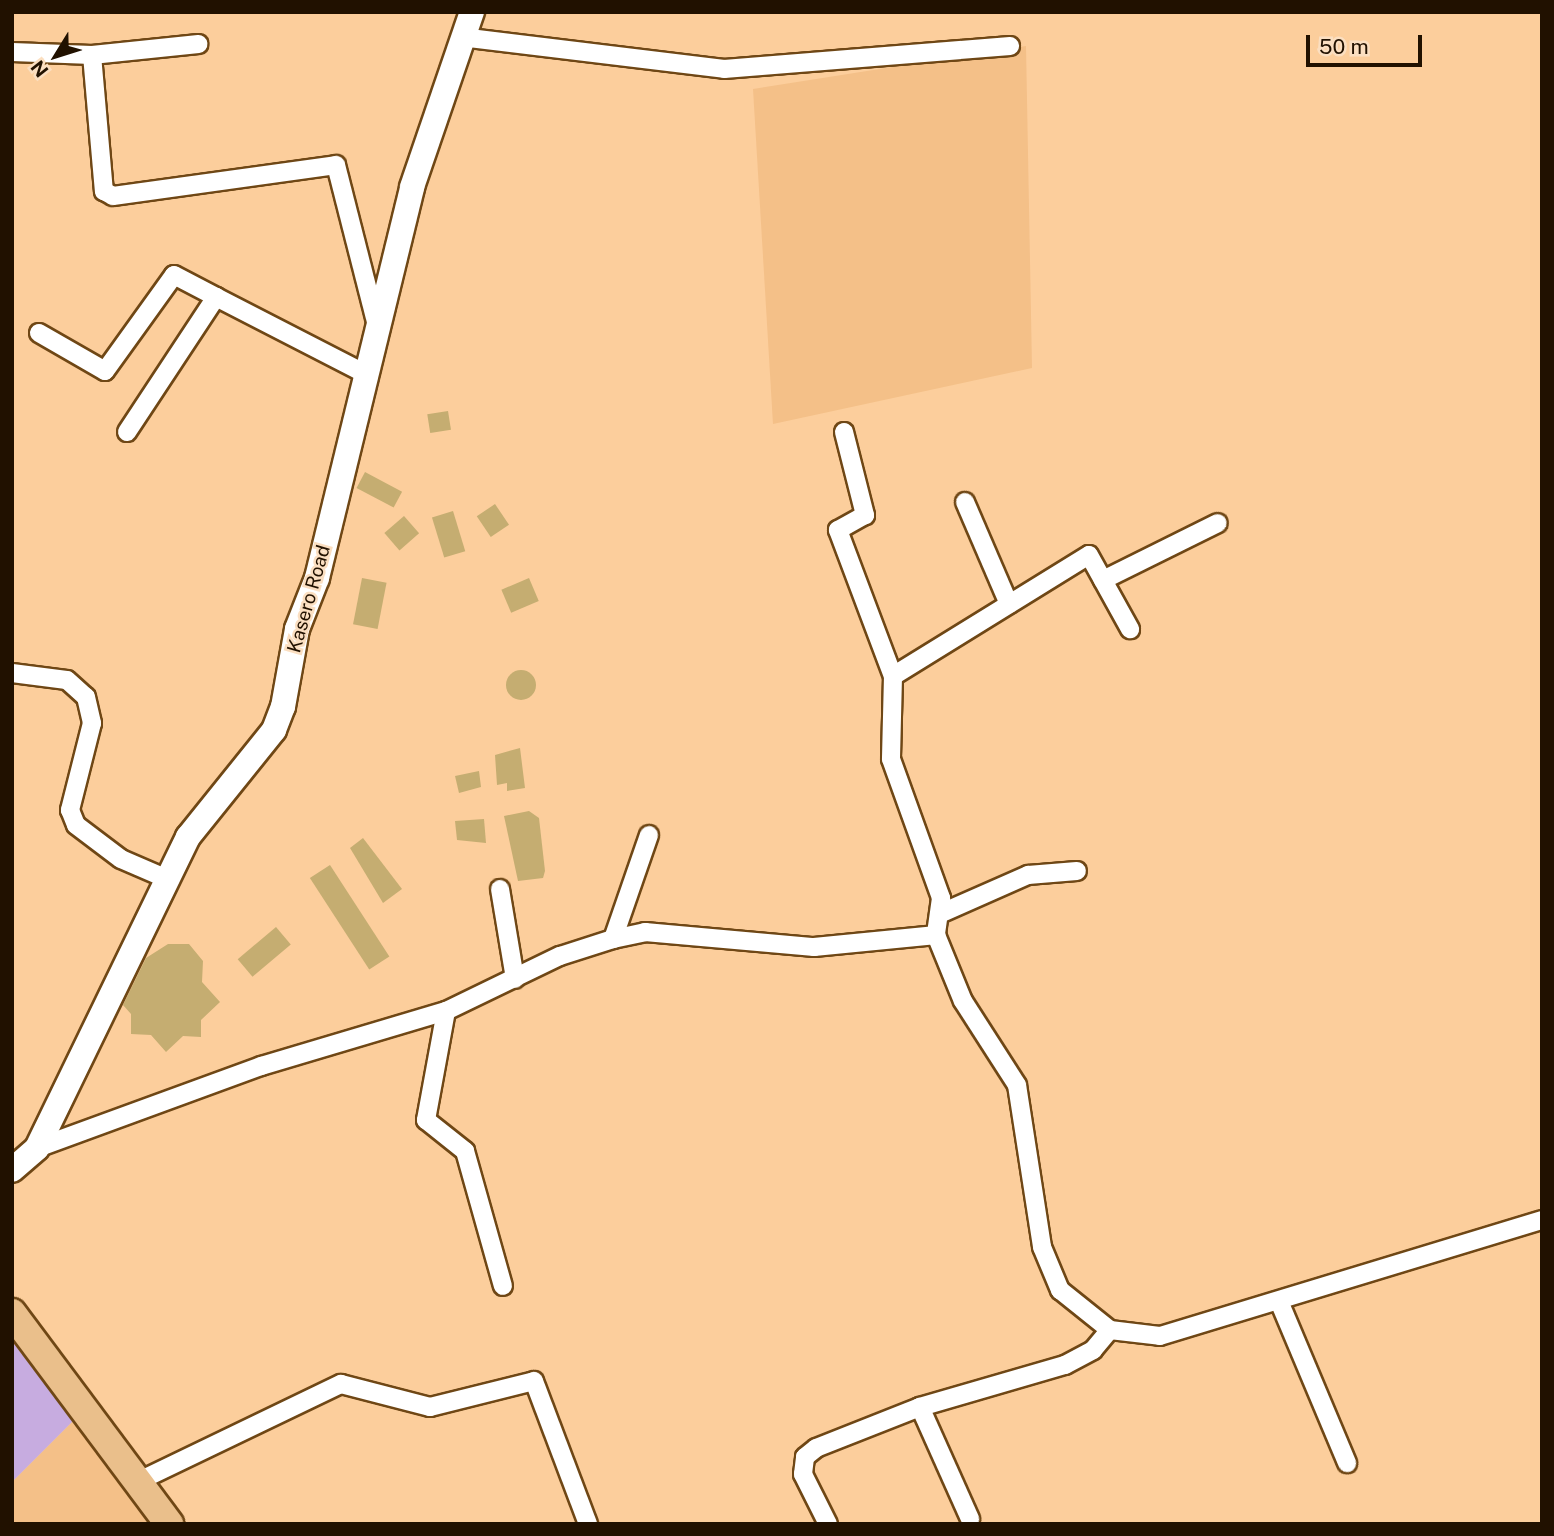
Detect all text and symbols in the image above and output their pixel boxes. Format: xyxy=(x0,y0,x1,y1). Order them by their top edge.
north arrow xyxy=(21,21,91,91)
scale bar xyxy=(1309,21,1424,65)
text: 50 m xyxy=(1319,34,1369,59)
text: N xyxy=(26,56,53,82)
street label: Kasero Road xyxy=(283,542,335,656)

